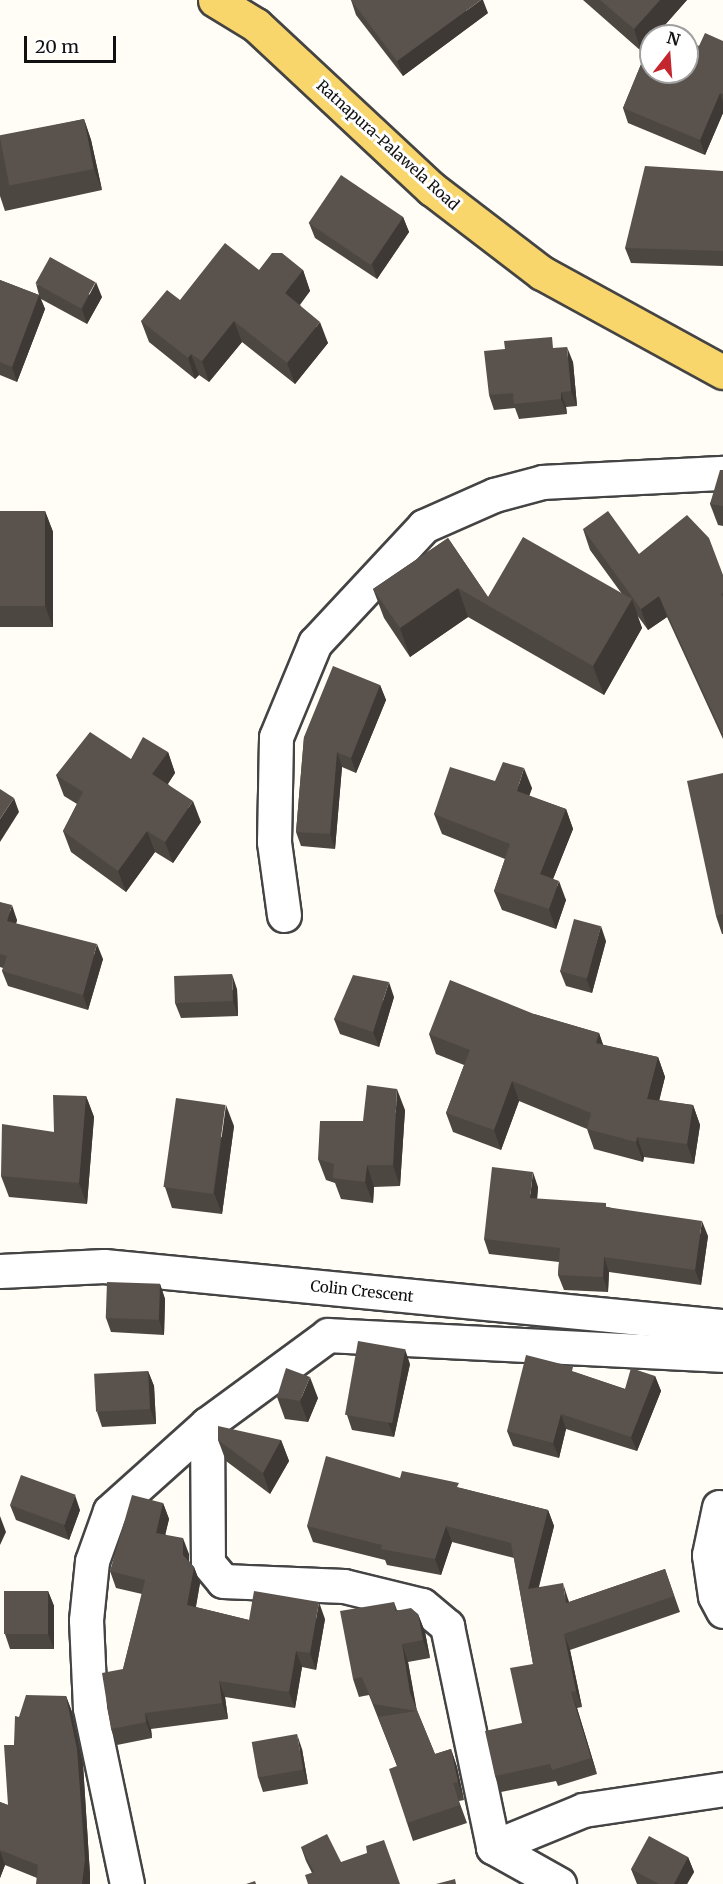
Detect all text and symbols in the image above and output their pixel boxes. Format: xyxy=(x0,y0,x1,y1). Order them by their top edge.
scale bar xyxy=(27,24,118,62)
north arrow xyxy=(639,24,699,84)
text: N xyxy=(665,27,683,50)
text: 20 m xyxy=(35,35,79,58)
street label: Ratnapura-Palawela Road xyxy=(313,76,463,214)
street label: Colin Crescent xyxy=(310,1277,414,1305)

